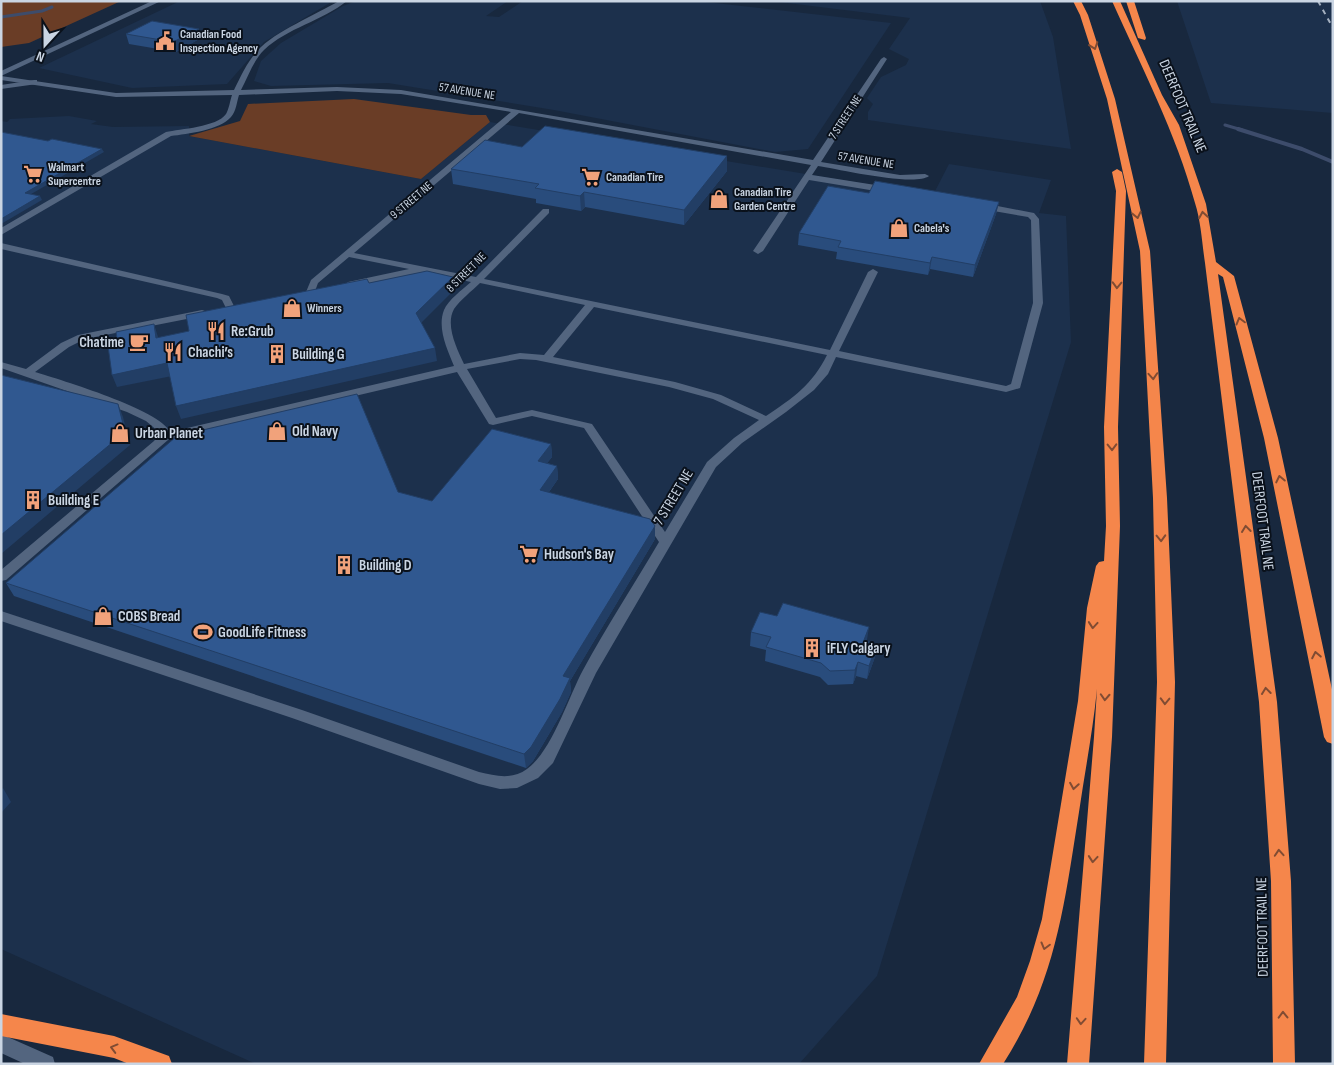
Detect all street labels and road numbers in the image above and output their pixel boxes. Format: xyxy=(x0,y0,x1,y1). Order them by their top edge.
street label: DEERFOOT TRAIL NE xyxy=(1154,57,1211,156)
street label: 57 AVENUE NE xyxy=(438,80,496,103)
street label: 7 STREET NE xyxy=(826,92,865,142)
street label: 57 AVENUE NE xyxy=(837,149,895,172)
street label: 9 STREET NE xyxy=(387,178,435,222)
street label: 8 STREET NE xyxy=(443,249,489,295)
street label: 7 STREET NE xyxy=(649,466,698,529)
street label: DEERFOOT TRAIL NE xyxy=(1247,471,1278,572)
street label: DEERFOOT TRAIL NE xyxy=(1252,877,1273,977)

